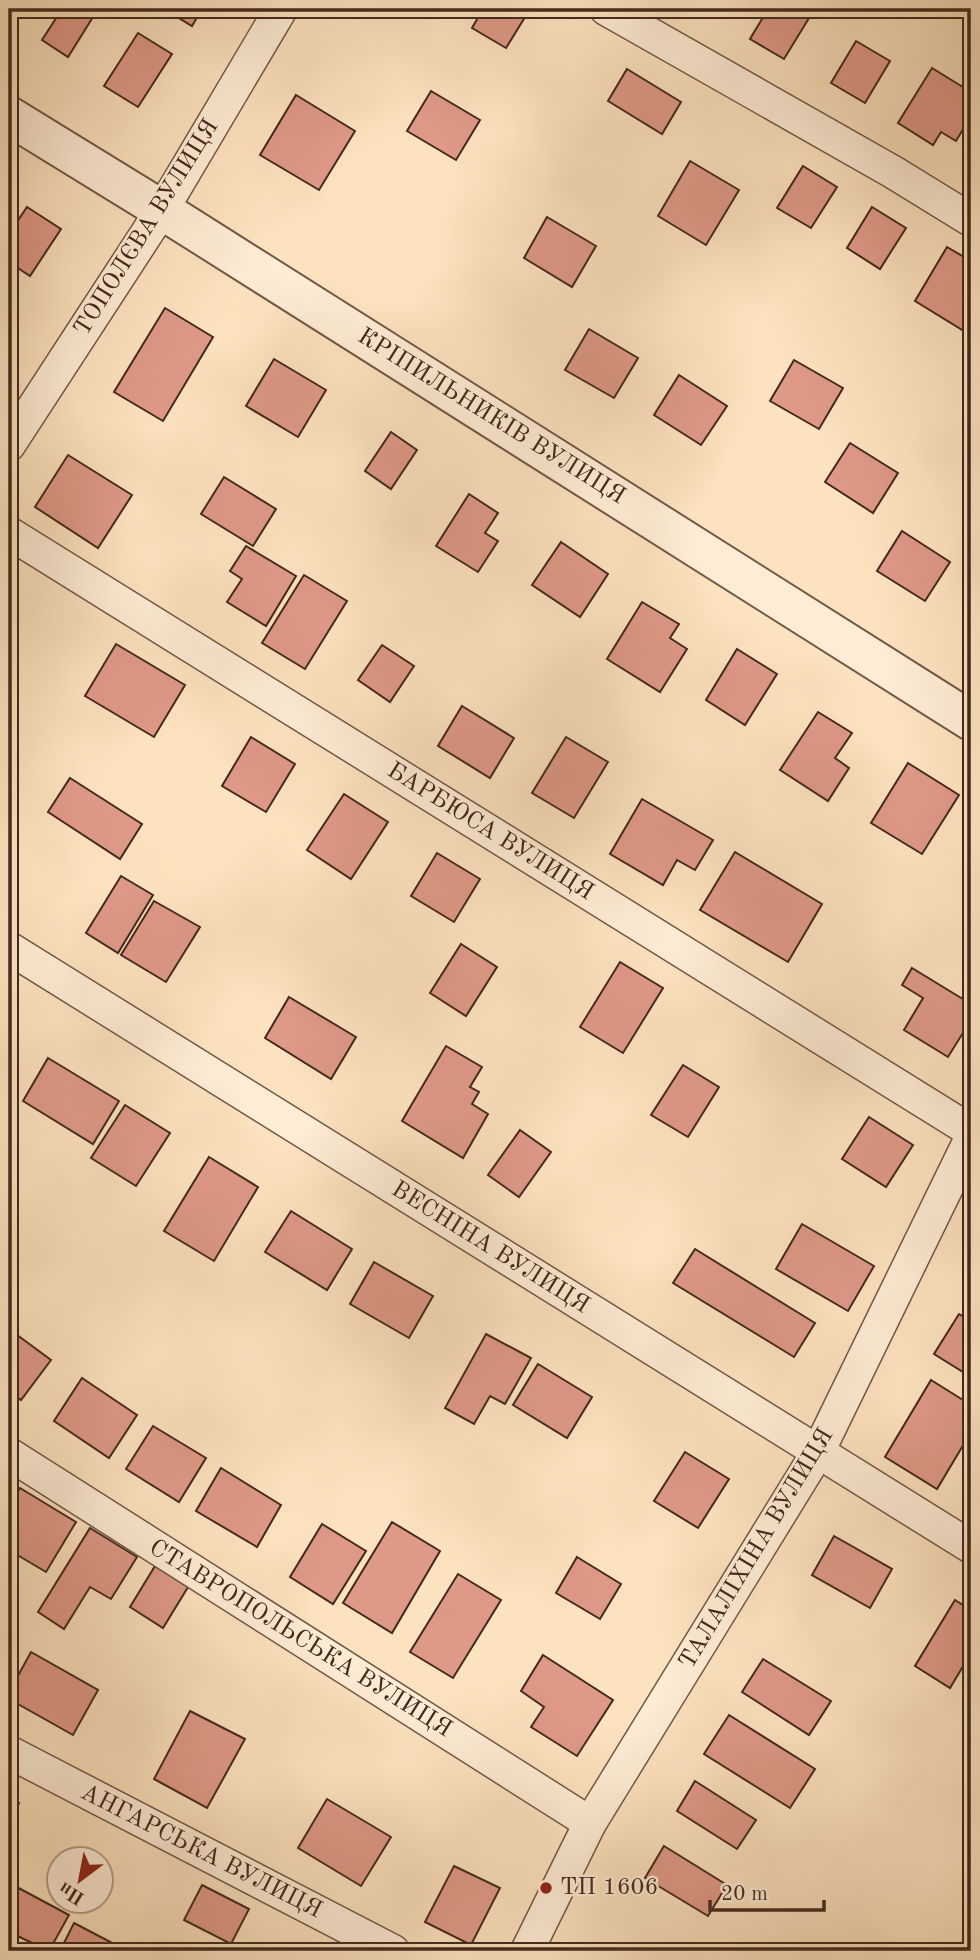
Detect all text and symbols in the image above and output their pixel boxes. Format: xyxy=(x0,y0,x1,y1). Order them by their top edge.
street label: ТОПОЛЄВА ВУЛИЦЯ xyxy=(70,115,224,341)
street label: КРІПИЛЬНИКІВ ВУЛИЦЯ xyxy=(353,325,629,509)
street label: БАРБЮСА ВУЛИЦЯ xyxy=(383,759,597,905)
street label: ВЕСНІНА ВУЛИЦЯ xyxy=(387,1177,593,1319)
street label: ТАЛАЛІХІНА ВУЛИЦЯ xyxy=(676,1425,838,1673)
street label: СТАВРОПОЛЬСЬКА ВУЛИЦЯ xyxy=(145,1536,455,1742)
street label: АНГАРСЬКА ВУЛИЦЯ xyxy=(77,1781,325,1923)
north arrow xyxy=(46,1844,116,1914)
scale bar xyxy=(710,1869,824,1913)
place label: ТП 1606 xyxy=(560,1876,658,1900)
text: Пн xyxy=(56,1877,88,1907)
marker: ТП 1606 xyxy=(538,1880,554,1896)
text: 20 m xyxy=(721,1884,768,1905)

